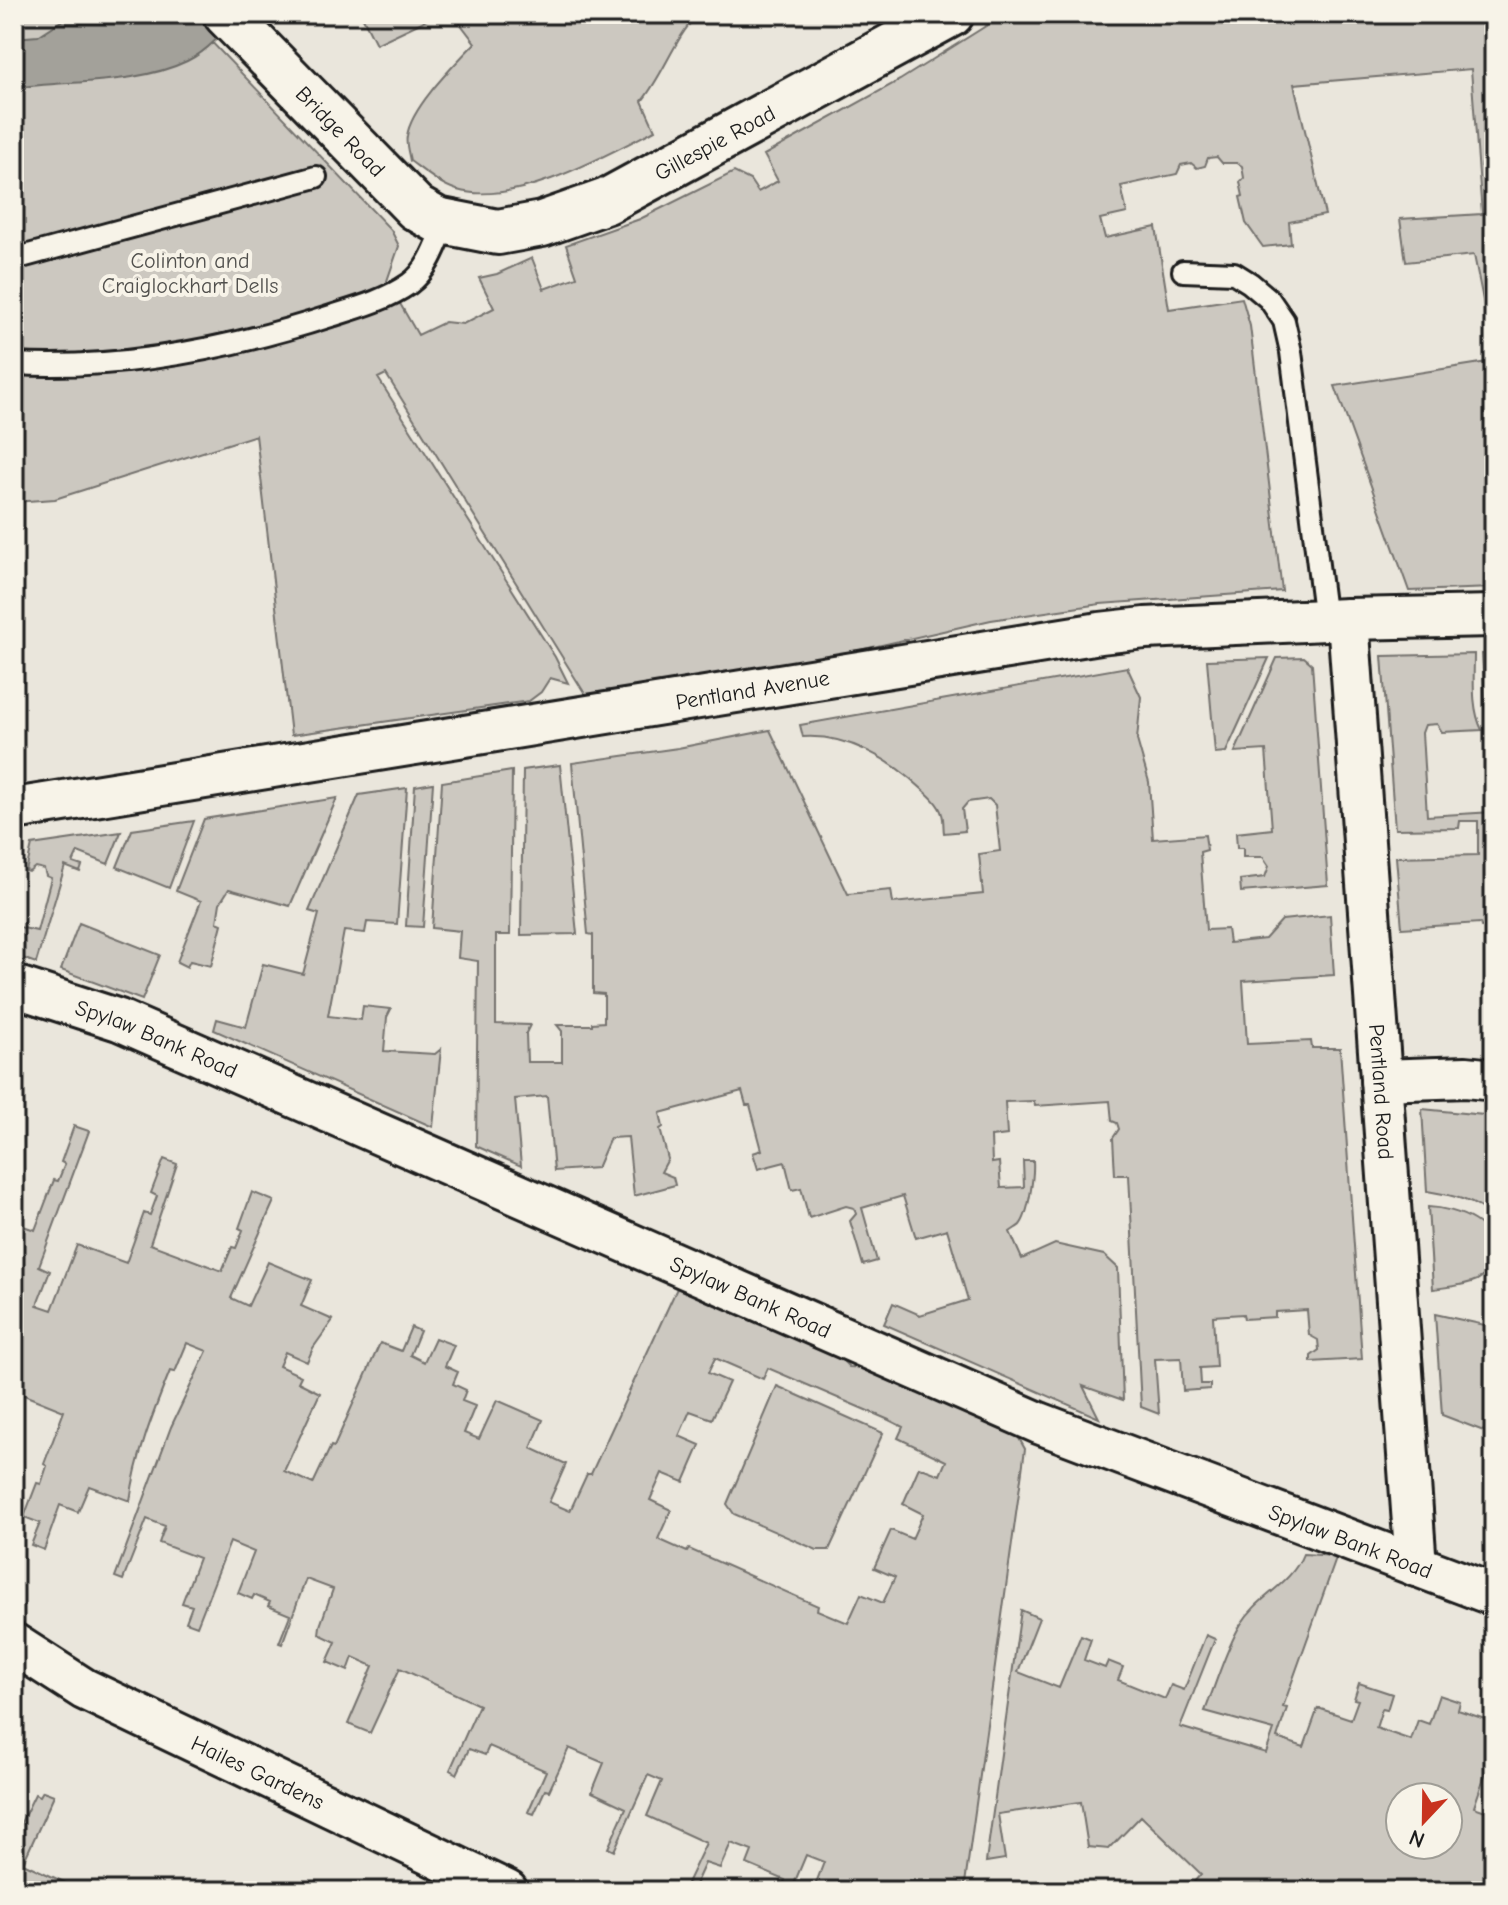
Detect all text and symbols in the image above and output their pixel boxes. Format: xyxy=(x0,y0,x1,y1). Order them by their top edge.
street label: Bridge Road xyxy=(290,81,390,183)
street label: Gillespie Road xyxy=(650,100,780,187)
park label: Colinton and Craiglockhart Dells xyxy=(102,248,278,299)
street label: Pentland Avenue xyxy=(674,665,831,716)
street label: Spylaw Bank Road xyxy=(72,995,241,1084)
street label: Pentland Road xyxy=(1363,1023,1399,1161)
street label: Spylaw Bank Road xyxy=(666,1251,835,1344)
street label: Spylaw Bank Road xyxy=(1265,1499,1436,1585)
street label: Hailes Gardens xyxy=(187,1730,328,1816)
north arrow xyxy=(1384,1781,1464,1861)
text: N xyxy=(1405,1824,1428,1853)

